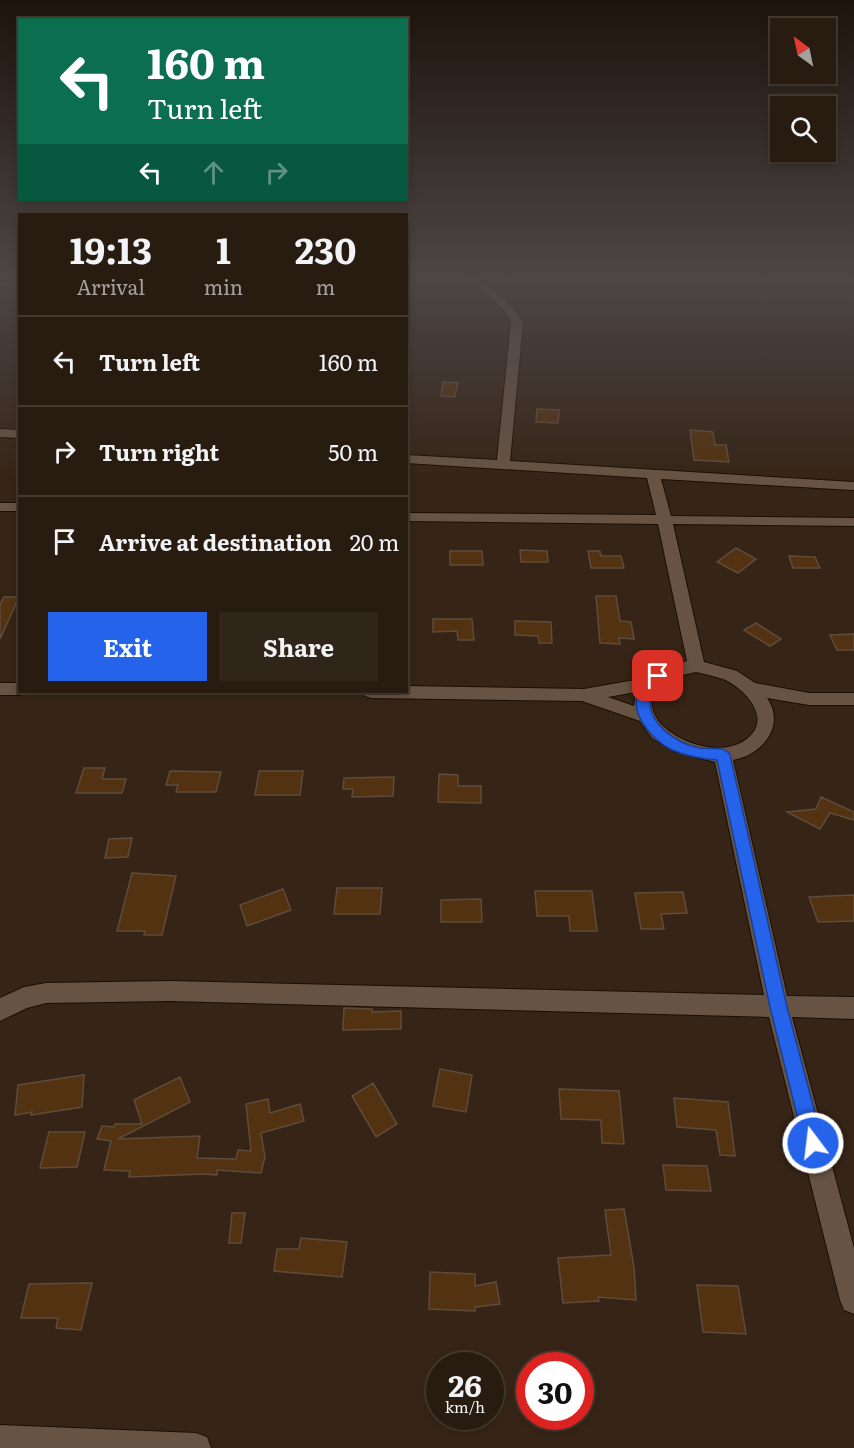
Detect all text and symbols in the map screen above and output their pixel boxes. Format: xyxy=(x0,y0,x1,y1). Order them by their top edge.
north arrow xyxy=(770,18,836,84)
map controls xyxy=(770,18,836,162)
text: 160 m xyxy=(147,30,265,92)
icon: left xyxy=(48,42,126,120)
text: Turn left xyxy=(147,87,262,127)
button: search xyxy=(770,96,836,162)
icon: left xyxy=(134,156,167,189)
icon: ahead xyxy=(197,156,230,189)
icon: right xyxy=(260,156,293,189)
text: 19:13 xyxy=(70,222,152,275)
text: 1 xyxy=(216,222,231,275)
text: 230 xyxy=(295,222,356,275)
text: Arrival xyxy=(77,271,145,301)
text: min xyxy=(204,271,243,301)
text: m xyxy=(316,271,335,301)
icon: left xyxy=(48,345,81,378)
text: Turn left xyxy=(99,345,200,378)
text: 160 m xyxy=(319,345,378,378)
icon: right xyxy=(48,435,81,468)
text: Turn right xyxy=(99,435,219,468)
text: 50 m xyxy=(328,435,378,468)
icon: arrive xyxy=(48,525,81,558)
text: Arrive at destination xyxy=(99,525,332,558)
text: 20 m xyxy=(350,525,399,558)
button: Exit xyxy=(48,612,207,681)
button: Share xyxy=(219,612,378,681)
pin xyxy=(632,650,683,701)
icon: arrive xyxy=(641,659,674,692)
position arrow xyxy=(781,1111,845,1175)
speed limit sign: 30 xyxy=(516,1352,594,1430)
text: 26 xyxy=(448,1362,482,1406)
text: km/h xyxy=(445,1395,485,1418)

